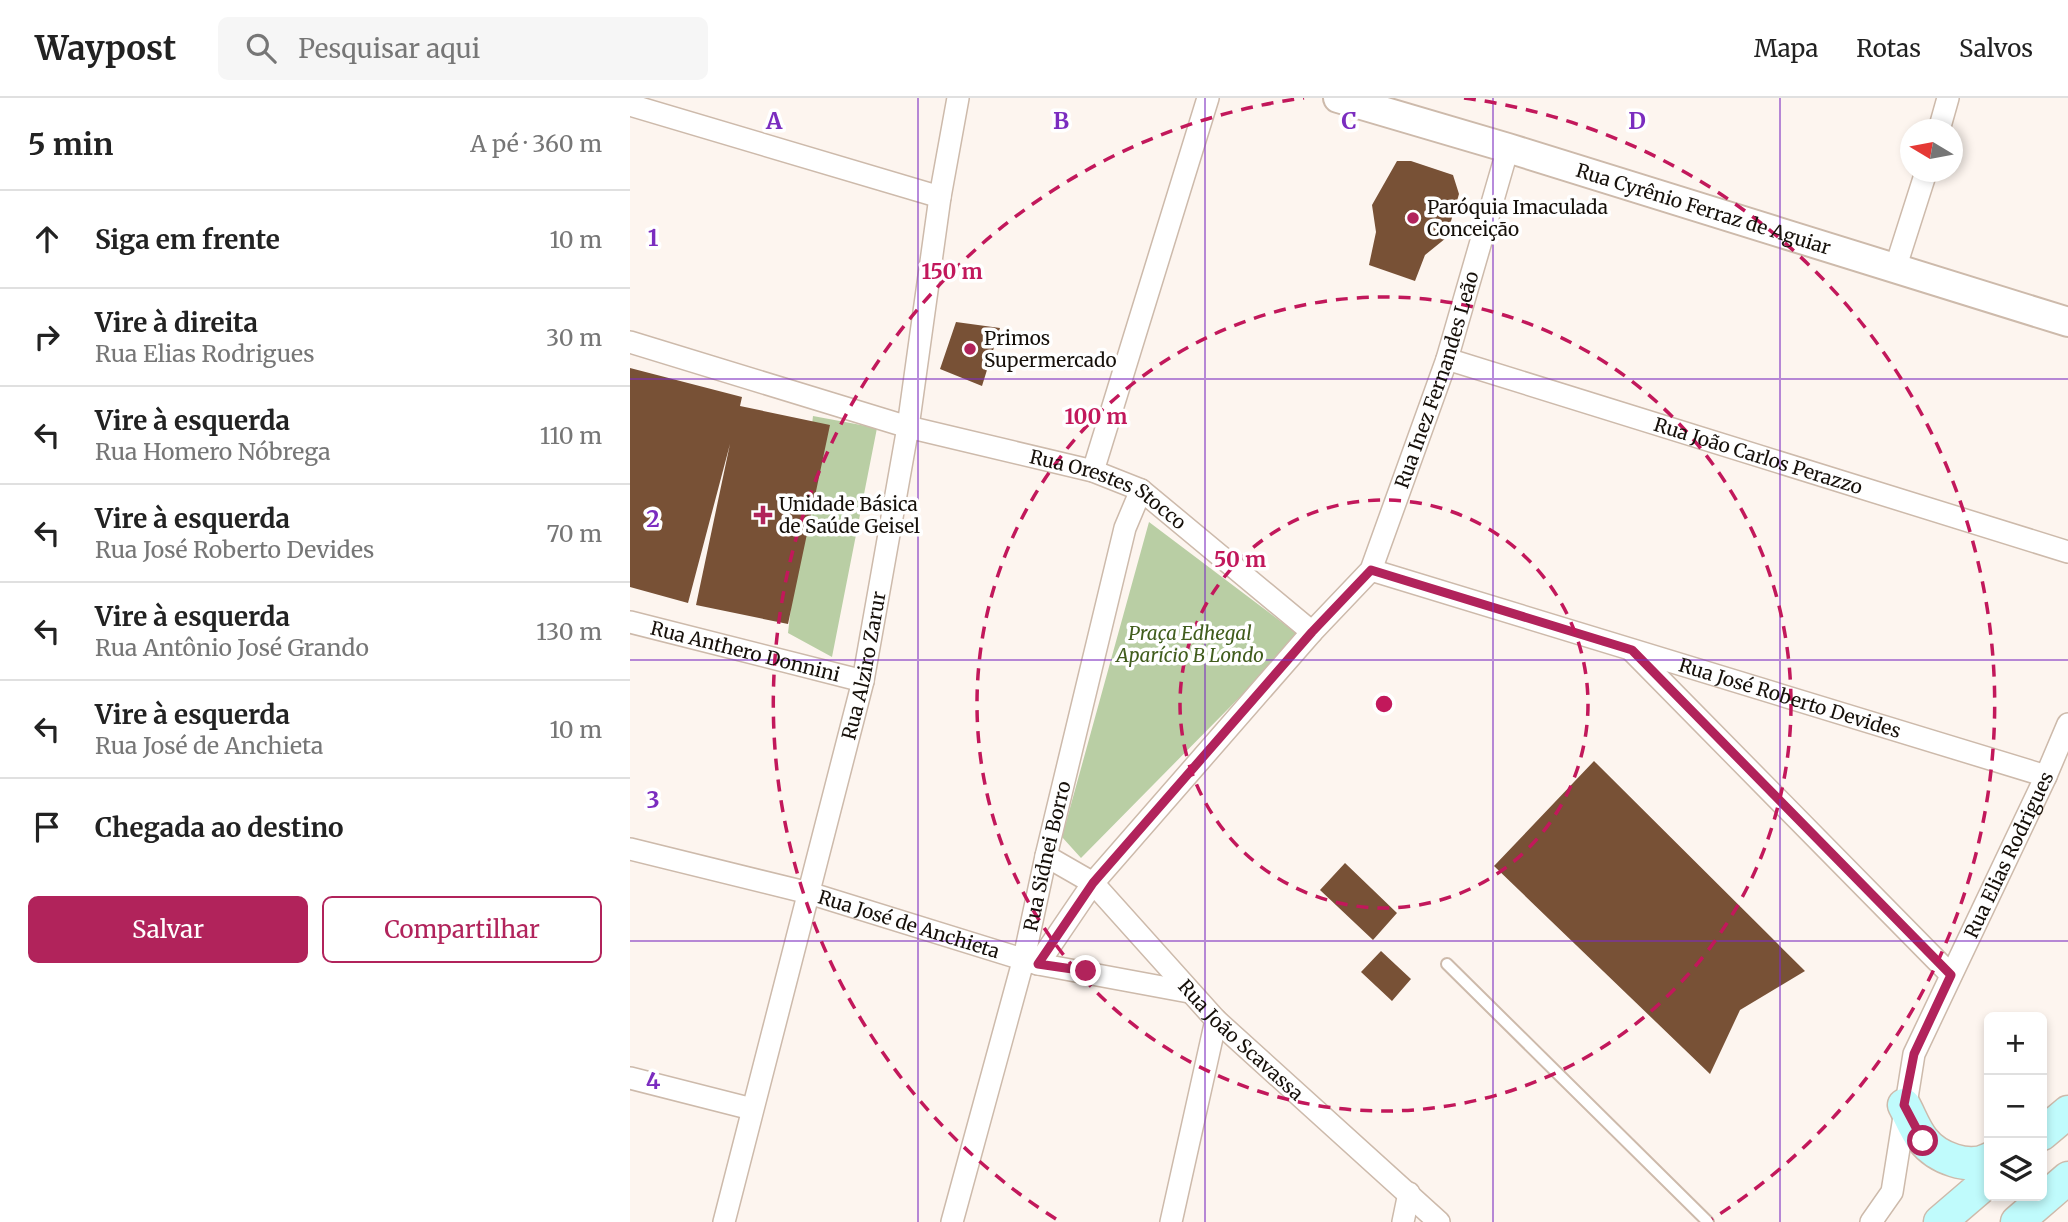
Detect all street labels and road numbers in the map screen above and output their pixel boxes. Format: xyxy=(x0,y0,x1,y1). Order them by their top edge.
street label: Rua Cyrênio Ferraz de Aguiar xyxy=(1573,158,1834,260)
street label: Rua Inez Fernandes Leão xyxy=(1389,268,1484,492)
street label: Rua João Carlos Perazzo xyxy=(1651,412,1866,499)
street label: Rua Orestes Stocco xyxy=(1027,444,1191,535)
street label: Rua Alziro Zarur xyxy=(836,589,891,742)
street label: Rua Anthero Donnini xyxy=(648,616,843,687)
street label: Rua José Roberto Devides xyxy=(1676,653,1904,743)
street label: Rua Elias Rodrigues xyxy=(1959,768,2058,942)
street label: Rua Sidnei Borro xyxy=(1018,779,1076,933)
street label: Rua José de Anchieta xyxy=(815,885,1003,963)
street label: Rua João Scavassa xyxy=(1173,974,1308,1105)

